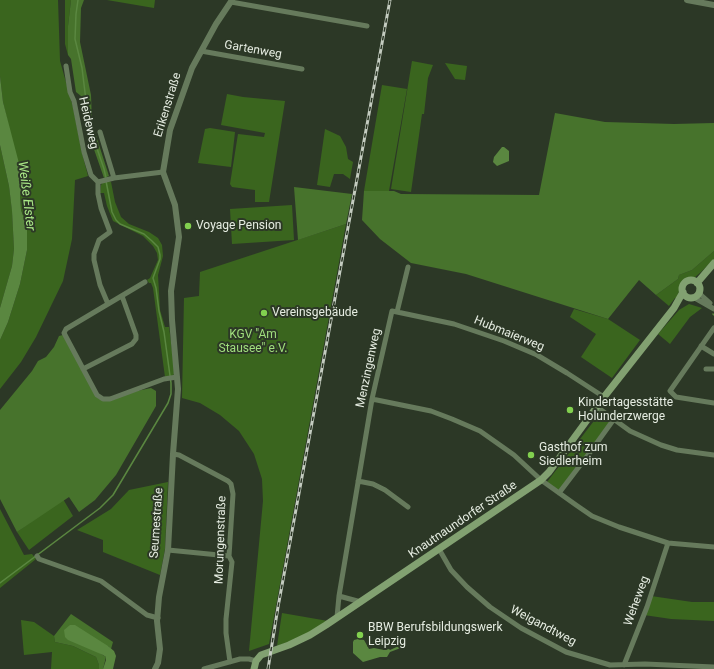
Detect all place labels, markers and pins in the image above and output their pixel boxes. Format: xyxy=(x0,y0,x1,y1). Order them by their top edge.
place label: Voyage Pension xyxy=(196,219,281,233)
marker: Voyage Pension xyxy=(183,221,193,231)
place label: Vereinsgebäude xyxy=(272,306,358,320)
marker: Vereinsgebäude xyxy=(259,308,269,318)
place label: Kindertagesstätte Holunderzwerge xyxy=(578,396,673,424)
marker: Kindertagesstätte Holunderzwerge xyxy=(565,405,575,415)
place label: Gasthof zum Siedlerheim xyxy=(539,441,608,469)
marker: Gasthof zum Siedlerheim xyxy=(526,450,536,460)
place label: BBW Berufsbildungswerk Leipzig xyxy=(368,621,503,649)
marker: BBW Berufsbildungswerk Leipzig xyxy=(355,630,365,640)

